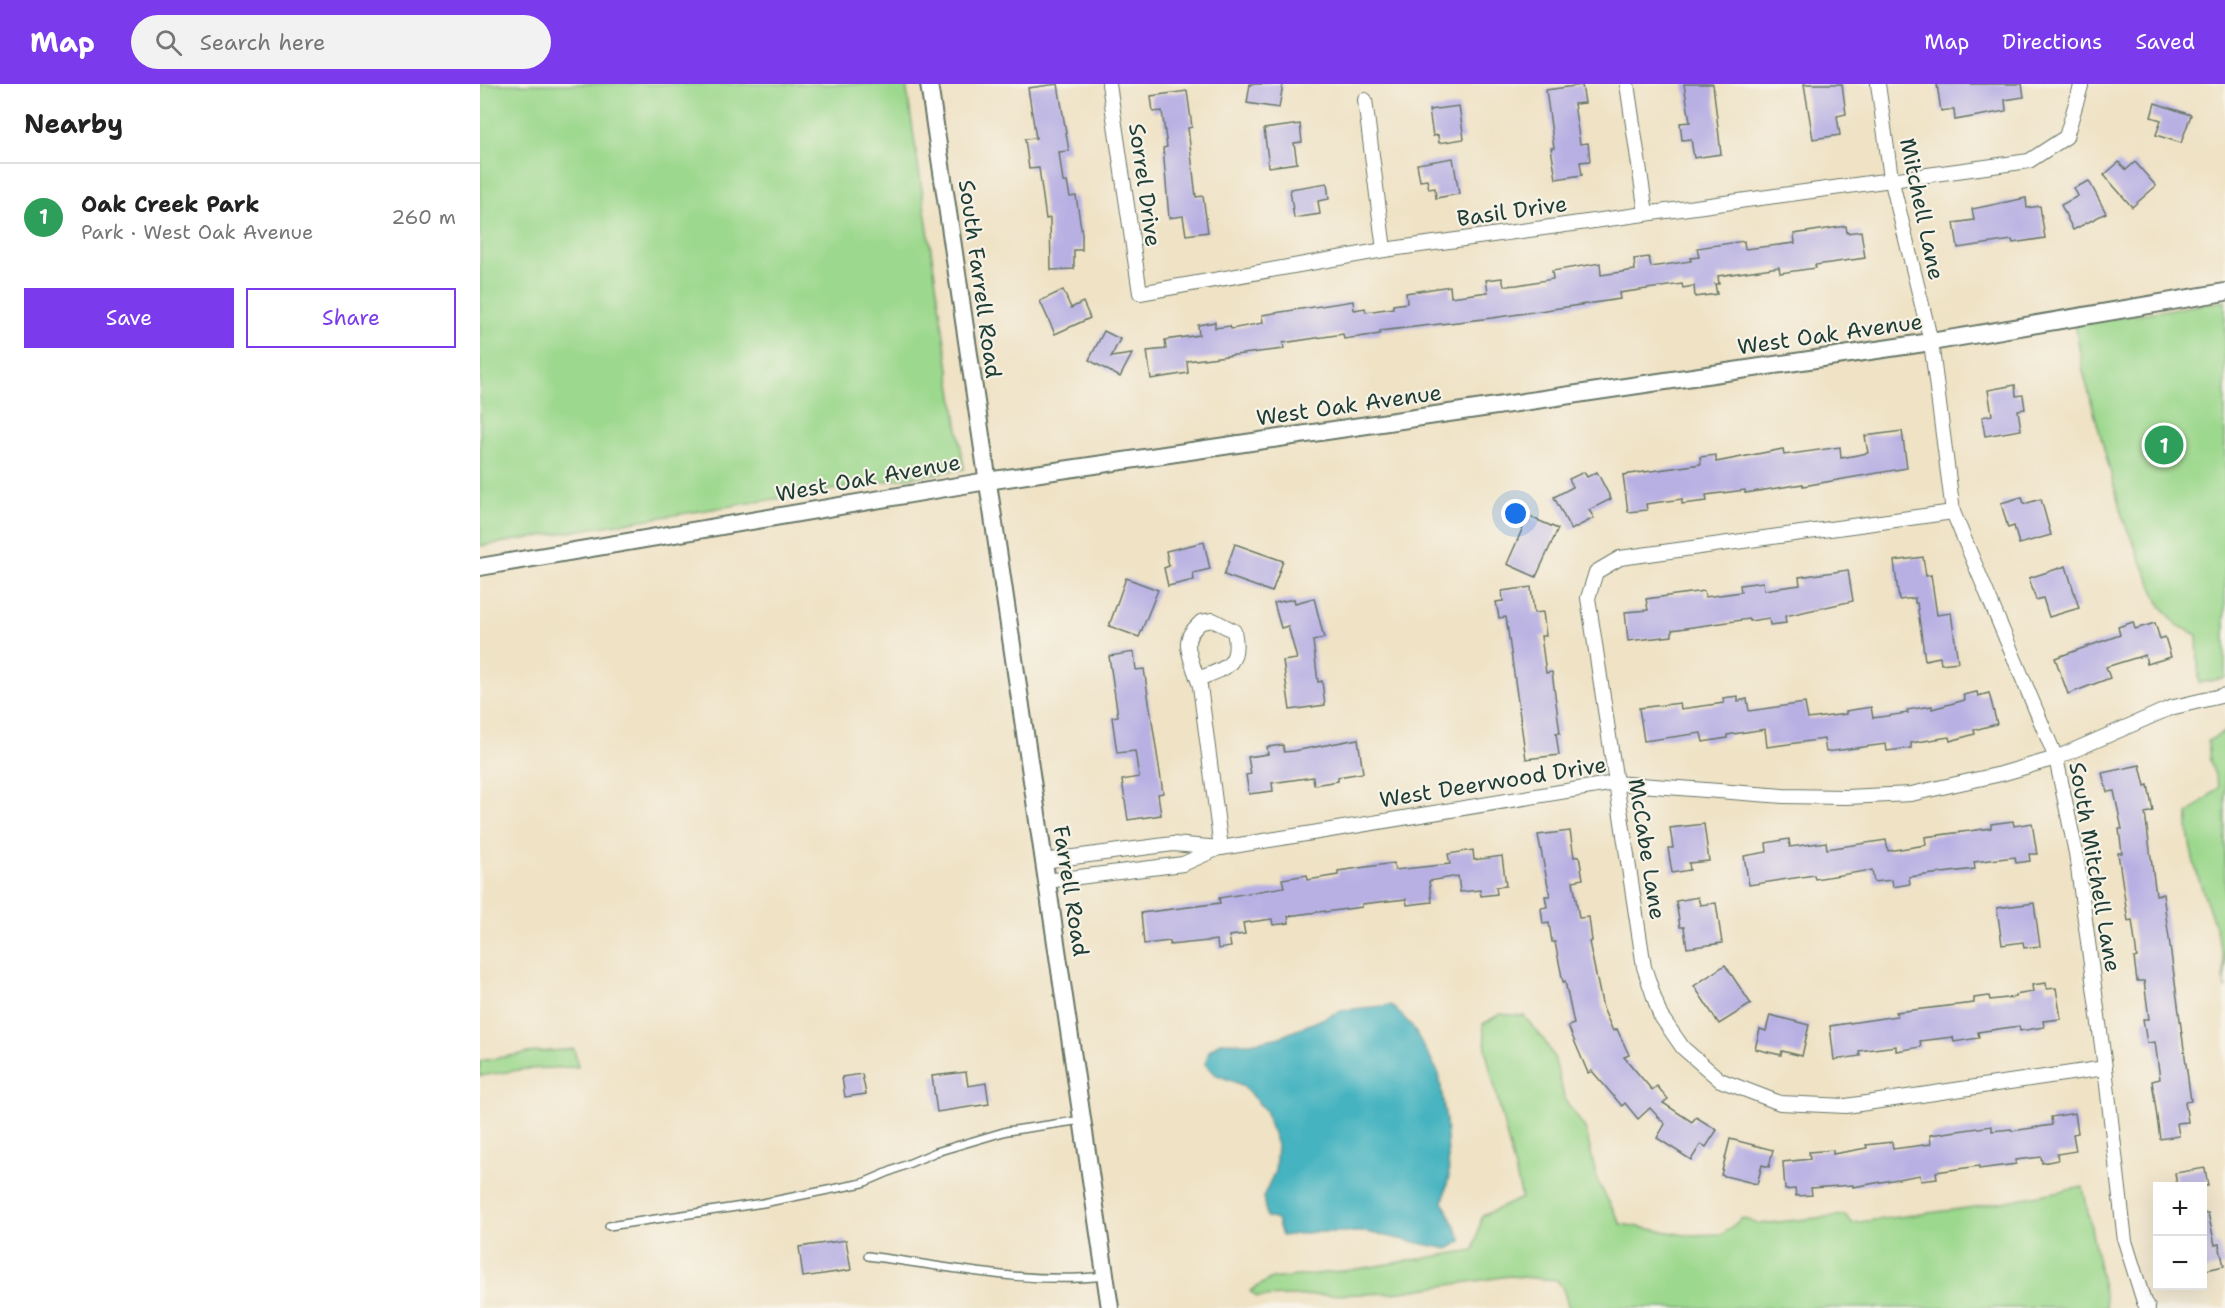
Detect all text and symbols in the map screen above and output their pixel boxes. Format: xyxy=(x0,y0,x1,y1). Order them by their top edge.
search box xyxy=(131,15,551,69)
text: Map xyxy=(30,23,95,61)
icon: search xyxy=(152,26,185,59)
text: Search here xyxy=(200,28,325,57)
text: Map xyxy=(1924,28,1969,56)
text: Directions xyxy=(2002,28,2102,56)
text: Saved xyxy=(2135,28,2195,56)
text: Nearby xyxy=(24,106,123,141)
street label: Sorrel Drive xyxy=(1122,121,1168,249)
street label: Mitchell Lane xyxy=(1893,135,1951,283)
street label: South Farrell Road xyxy=(952,178,1008,380)
street label: Basil Drive xyxy=(1455,189,1569,233)
text: Oak Creek Park xyxy=(81,190,260,219)
text: 1 xyxy=(39,204,48,230)
text: 260 m xyxy=(391,204,456,230)
text: Park · West Oak Avenue xyxy=(81,219,313,245)
button: Save xyxy=(24,288,234,348)
button: Share xyxy=(246,288,456,348)
street label: West Oak Avenue xyxy=(1735,307,1925,361)
street label: West Oak Avenue xyxy=(1254,378,1444,432)
pin: 1 xyxy=(2144,422,2184,468)
street label: West Oak Avenue xyxy=(773,447,963,509)
your location xyxy=(1501,499,1530,528)
street label: West Deerwood Drive xyxy=(1377,750,1609,814)
street label: South Mitchell Lane xyxy=(2062,760,2128,974)
street label: McCabe Lane xyxy=(1622,776,1672,922)
street label: Farrell Road xyxy=(1046,824,1096,958)
map controls xyxy=(2153,1182,2207,1290)
button: + xyxy=(2153,1182,2207,1236)
button: − xyxy=(2153,1236,2207,1290)

